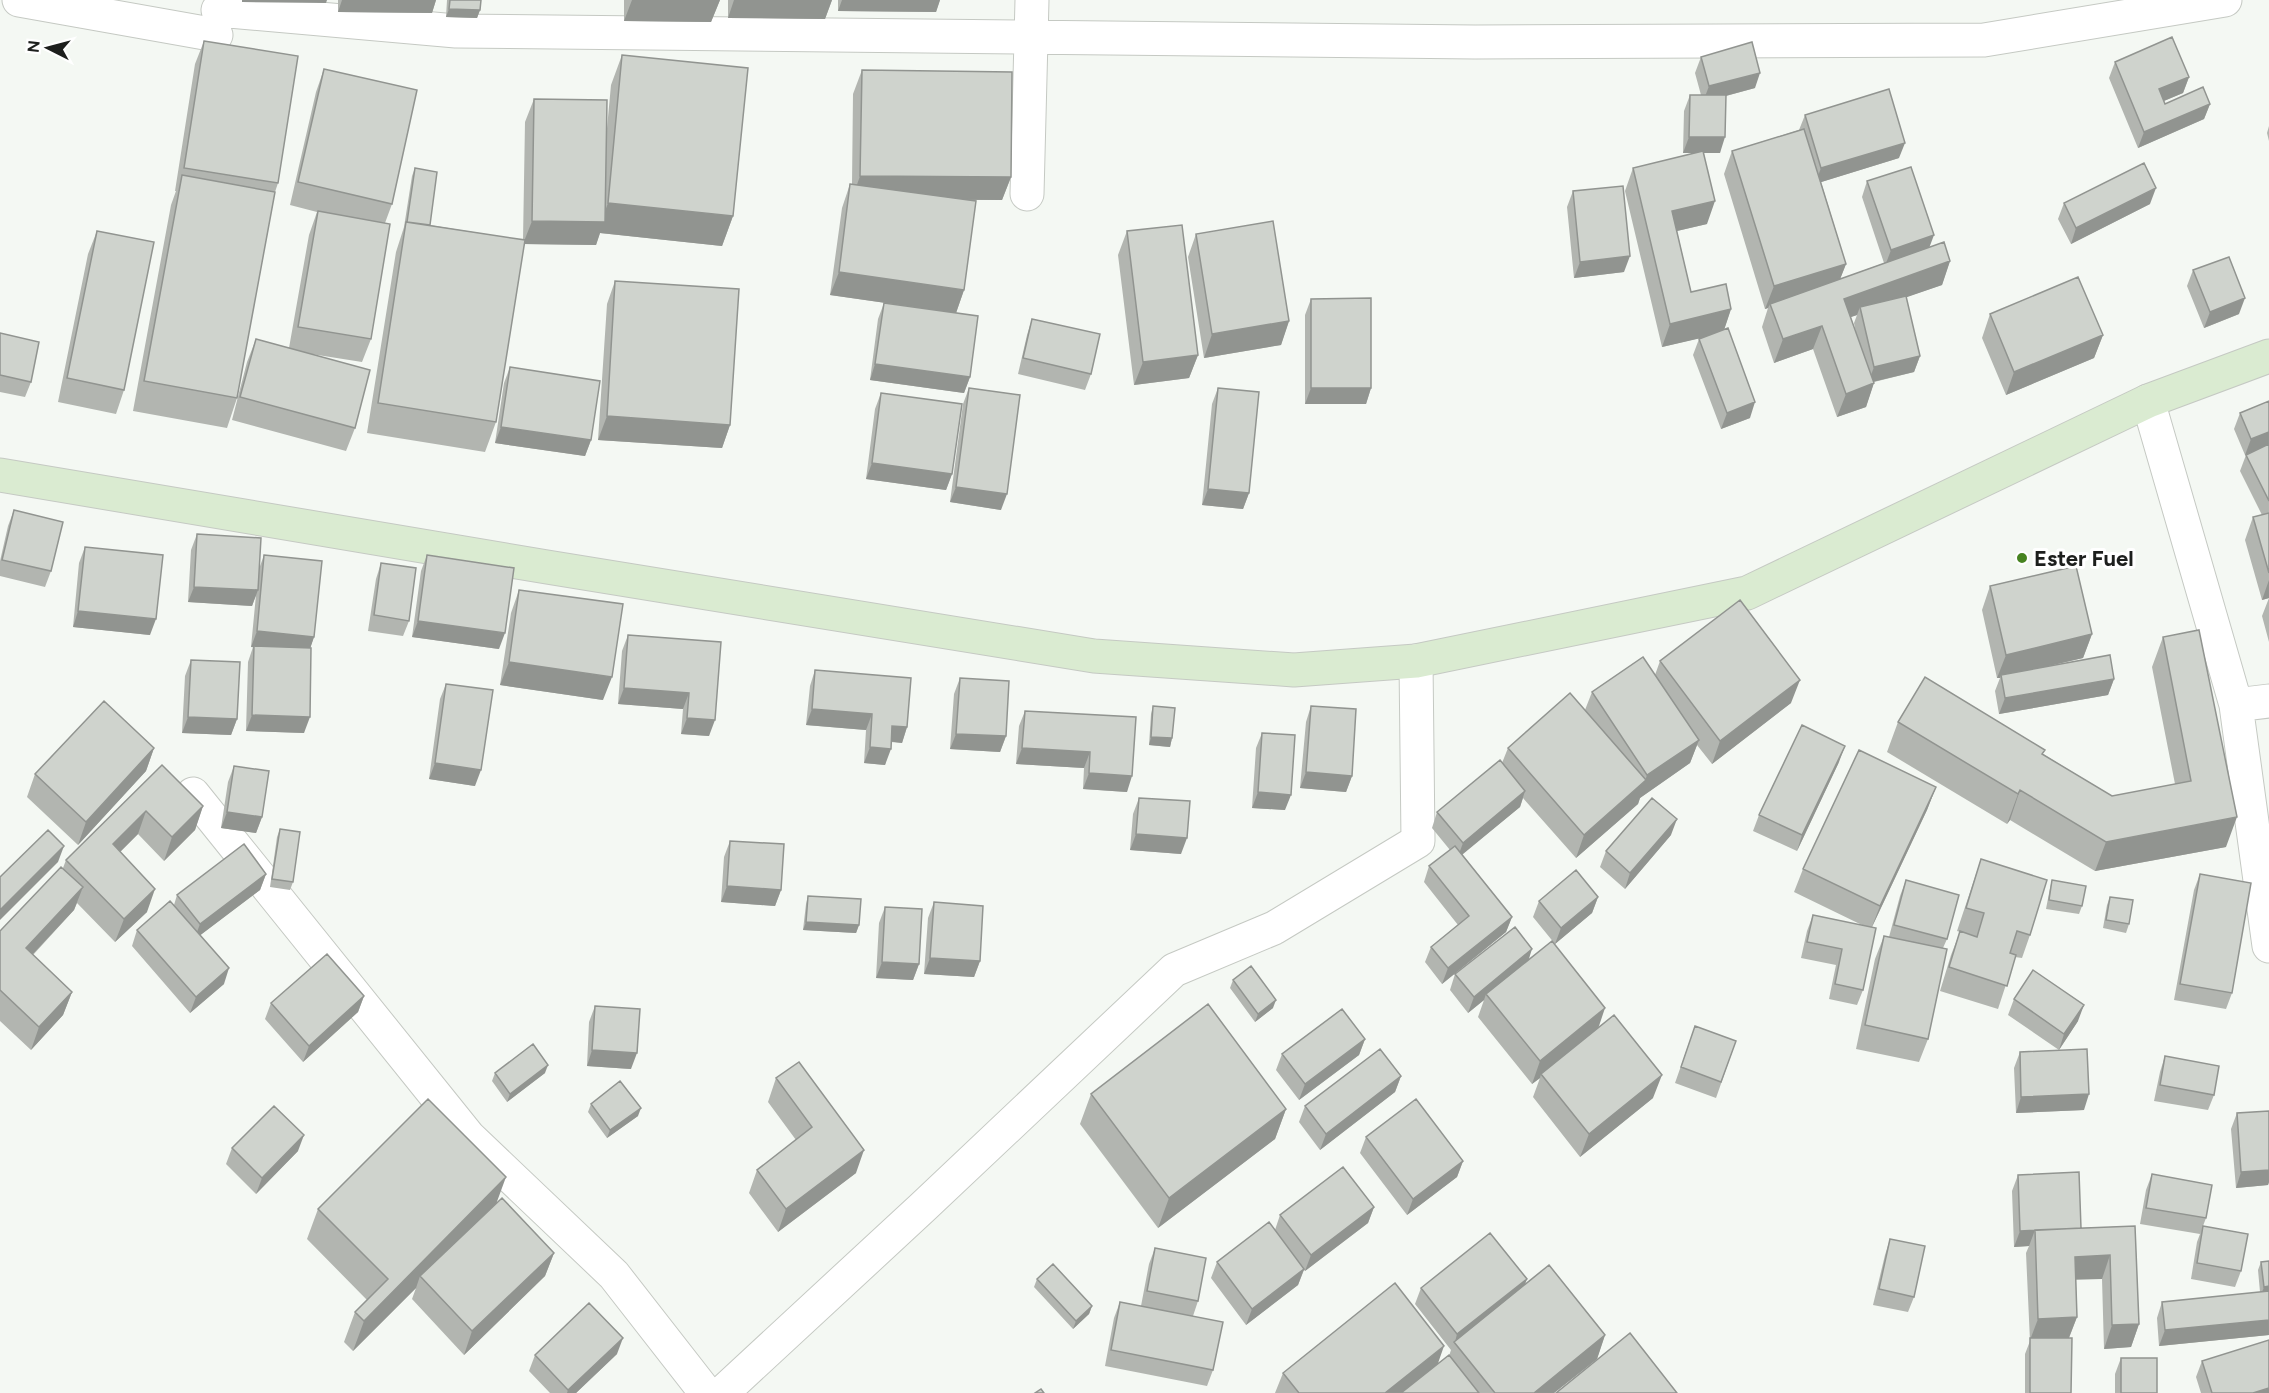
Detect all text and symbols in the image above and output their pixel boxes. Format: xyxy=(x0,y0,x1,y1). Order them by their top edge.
north arrow xyxy=(18,18,78,78)
text: N xyxy=(23,39,44,54)
place label: Ester Fuel xyxy=(2034,545,2134,572)
marker: Ester Fuel xyxy=(2015,551,2029,565)

